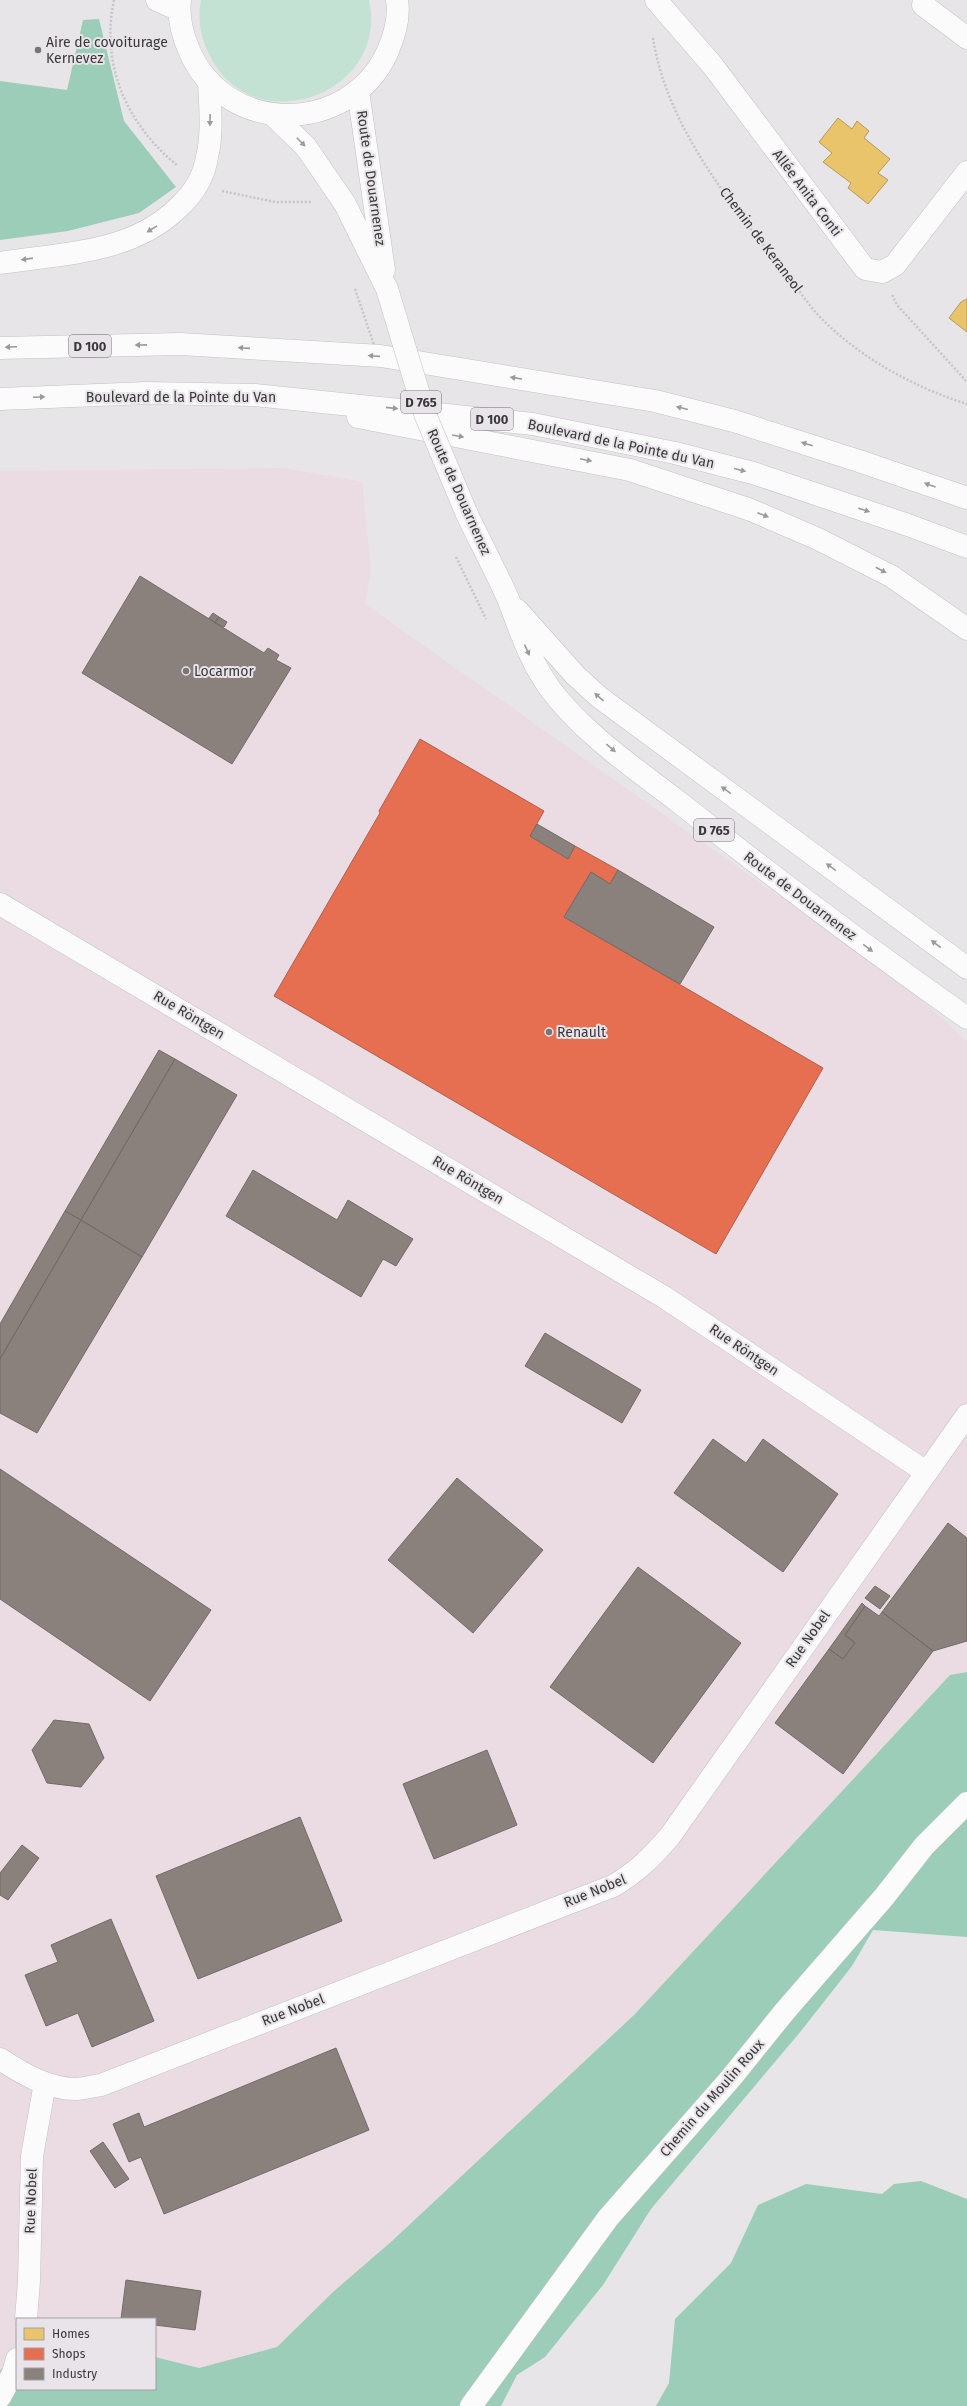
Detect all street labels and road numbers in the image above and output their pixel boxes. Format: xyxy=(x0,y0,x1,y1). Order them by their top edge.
street label: Route de Douarnenez xyxy=(353,109,389,247)
street label: Allée Anita Conti xyxy=(769,146,845,240)
street label: Chemin de Keraneol xyxy=(716,184,806,296)
road number: D 100 xyxy=(69,335,111,357)
street label: Boulevard de la Pointe du Van xyxy=(86,389,276,406)
road number: D 765 xyxy=(401,391,441,413)
road number: D 100 xyxy=(471,408,513,430)
street label: Boulevard de la Pointe du Van xyxy=(526,416,716,472)
street label: Route de Douarnenez xyxy=(423,426,495,558)
road number: D 765 xyxy=(694,819,734,841)
street label: Route de Douarnenez xyxy=(740,848,860,944)
street label: Rue Röntgen xyxy=(150,987,228,1043)
street label: Rue Röntgen xyxy=(429,1152,507,1208)
street label: Rue Röntgen xyxy=(706,1320,782,1380)
street label: Rue Nobel xyxy=(782,1607,834,1671)
street label: Rue Nobel xyxy=(561,1871,629,1911)
street label: Rue Nobel xyxy=(259,1990,327,2030)
street label: Chemin du Moulin Roux xyxy=(656,2036,768,2160)
street label: Rue Nobel xyxy=(21,2168,41,2234)

